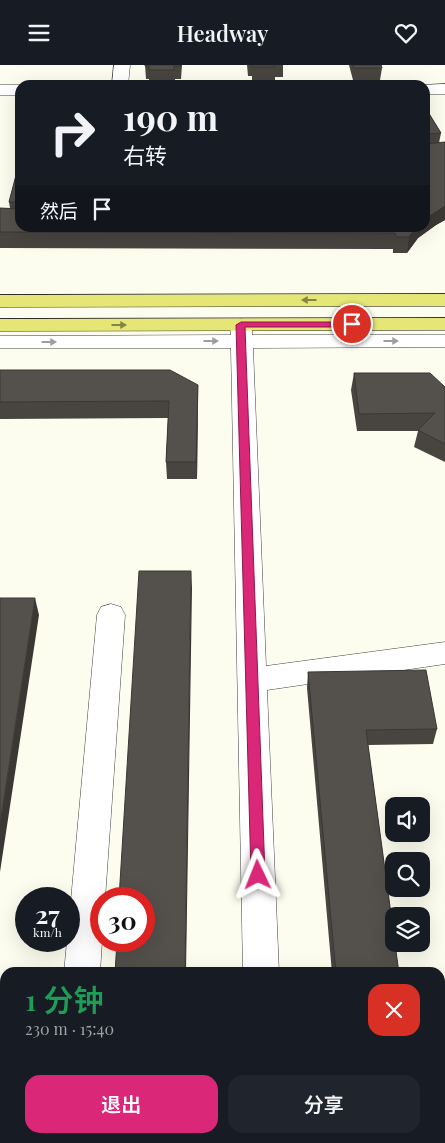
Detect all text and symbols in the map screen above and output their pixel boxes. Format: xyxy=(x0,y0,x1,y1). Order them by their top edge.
text: Headway xyxy=(177,18,268,48)
icon: menu xyxy=(25,19,53,47)
icon: heart xyxy=(392,19,420,47)
text: 190 m xyxy=(123,93,218,140)
icon: right xyxy=(40,100,105,165)
text: 右转 xyxy=(123,140,167,170)
icon: arrive xyxy=(88,195,116,223)
text: 然后 xyxy=(40,197,78,223)
one-way arrow xyxy=(301,296,317,304)
pin xyxy=(331,303,373,345)
icon: arrive xyxy=(338,310,366,338)
one-way arrow xyxy=(111,321,127,329)
one-way arrow xyxy=(203,337,219,345)
one-way arrow xyxy=(383,337,399,345)
one-way arrow xyxy=(41,338,57,346)
map controls xyxy=(385,797,430,952)
button: sound xyxy=(385,797,430,842)
position arrow xyxy=(231,848,283,900)
button: search xyxy=(385,852,430,897)
speed limit sign: 30 xyxy=(90,887,155,952)
text: 27 xyxy=(35,897,60,930)
button: layers xyxy=(385,907,430,952)
text: km/h xyxy=(33,924,62,940)
text: 1 分钟 xyxy=(25,979,104,1019)
button: close xyxy=(368,984,420,1036)
text: 230 m · 15:40 xyxy=(25,1018,114,1039)
button: 退出 xyxy=(25,1075,218,1133)
button: 分享 xyxy=(228,1075,420,1133)

